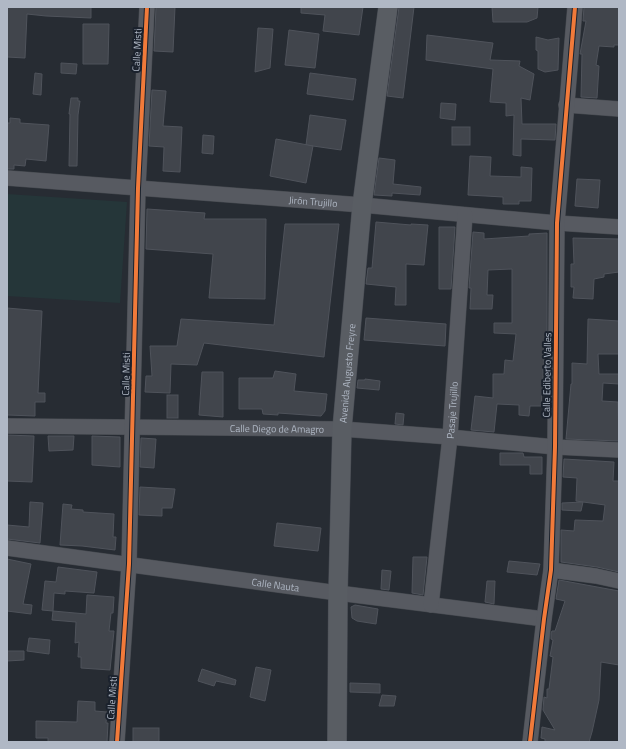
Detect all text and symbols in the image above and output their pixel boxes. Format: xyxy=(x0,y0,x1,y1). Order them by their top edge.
street label: Calle Misti xyxy=(128,28,146,72)
street label: Jirón Trujillo xyxy=(288,192,338,211)
street label: Avenida Augusto Freyre xyxy=(335,323,359,424)
street label: Calle Ediberto Valles xyxy=(539,332,555,418)
street label: Calle Misti xyxy=(118,352,134,396)
street label: Pasaje Trujillo xyxy=(442,381,461,439)
street label: Calle Diego de Amagro xyxy=(230,420,324,436)
street label: Calle Nauta xyxy=(251,574,300,595)
street label: Calle Misti xyxy=(103,676,121,720)

